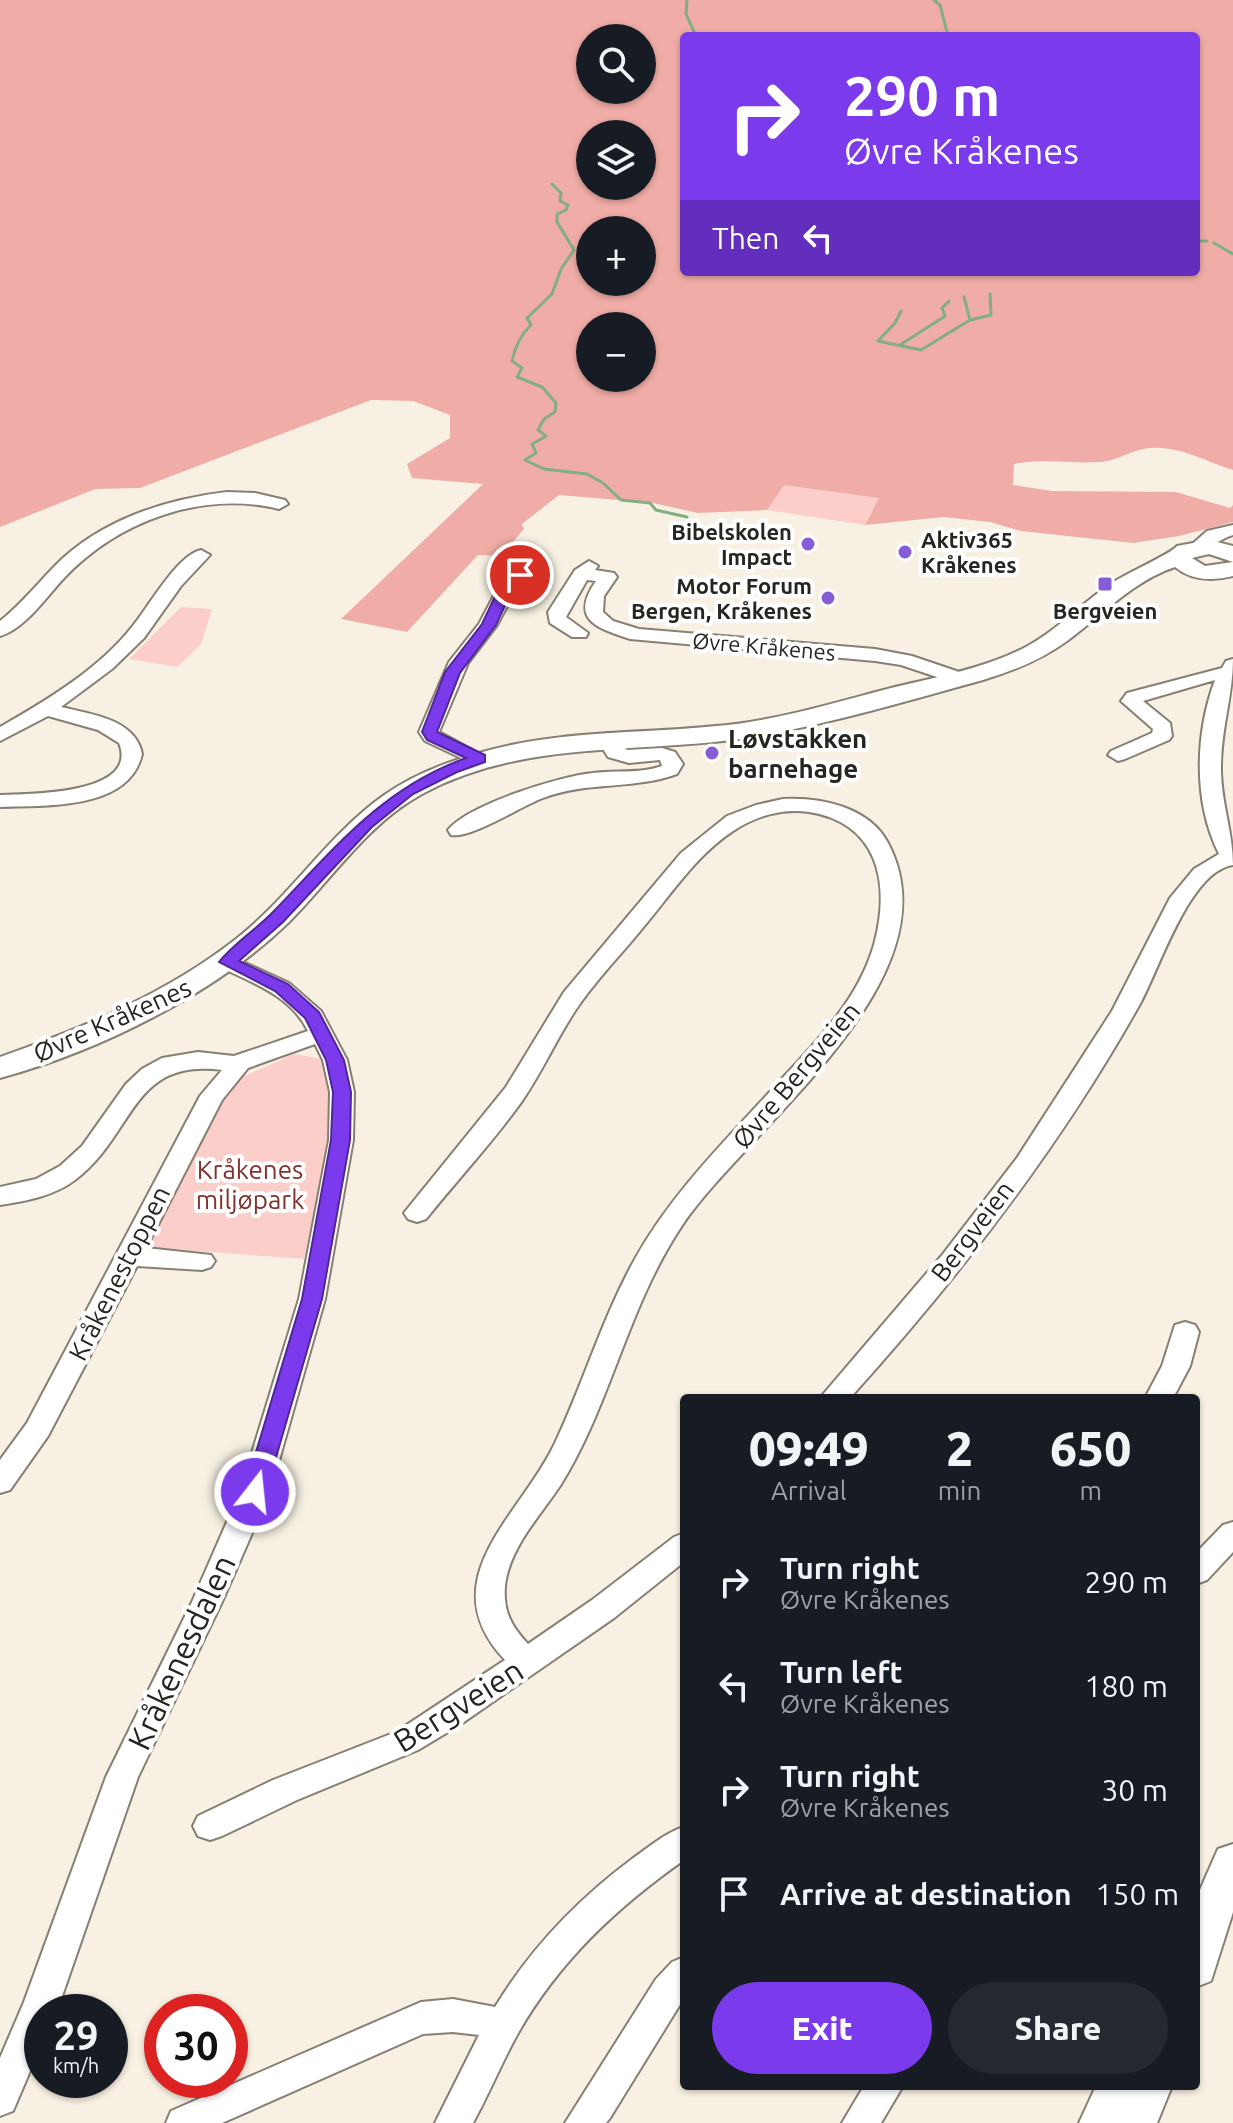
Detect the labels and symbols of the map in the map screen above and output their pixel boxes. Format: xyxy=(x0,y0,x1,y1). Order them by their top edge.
place label: Bibelskolen Impact xyxy=(671,519,792,569)
place label: Aktiv365 Kråkenes xyxy=(921,527,1017,577)
marker: Bibelskolen Impact xyxy=(799,535,817,553)
pin xyxy=(486,541,554,609)
marker: Aktiv365 Kråkenes xyxy=(896,543,914,561)
place label: Motor Forum Bergen, Kråkenes xyxy=(631,573,812,623)
marker: Bergveien xyxy=(1096,575,1114,593)
marker: Motor Forum Bergen, Kråkenes xyxy=(819,589,837,607)
place label: Bergveien xyxy=(1053,598,1157,623)
street label: Øvre Kråkenes xyxy=(691,627,837,665)
place label: Løvstakken barnehage xyxy=(728,724,867,783)
marker: Løvstakken barnehage xyxy=(703,744,721,762)
street label: Øvre Kråkenes xyxy=(29,972,195,1068)
street label: Øvre Bergveien xyxy=(727,996,865,1154)
park label: Kråkenes miljøpark xyxy=(196,1155,304,1214)
street label: Bergveien xyxy=(925,1175,1019,1287)
street label: Kråkenestoppen xyxy=(63,1181,175,1365)
position arrow xyxy=(213,1450,297,1534)
street label: Kråkenesdalen xyxy=(120,1549,242,1755)
street label: Bergveien xyxy=(387,1651,529,1759)
speed limit sign: 30 xyxy=(144,1994,248,2098)

